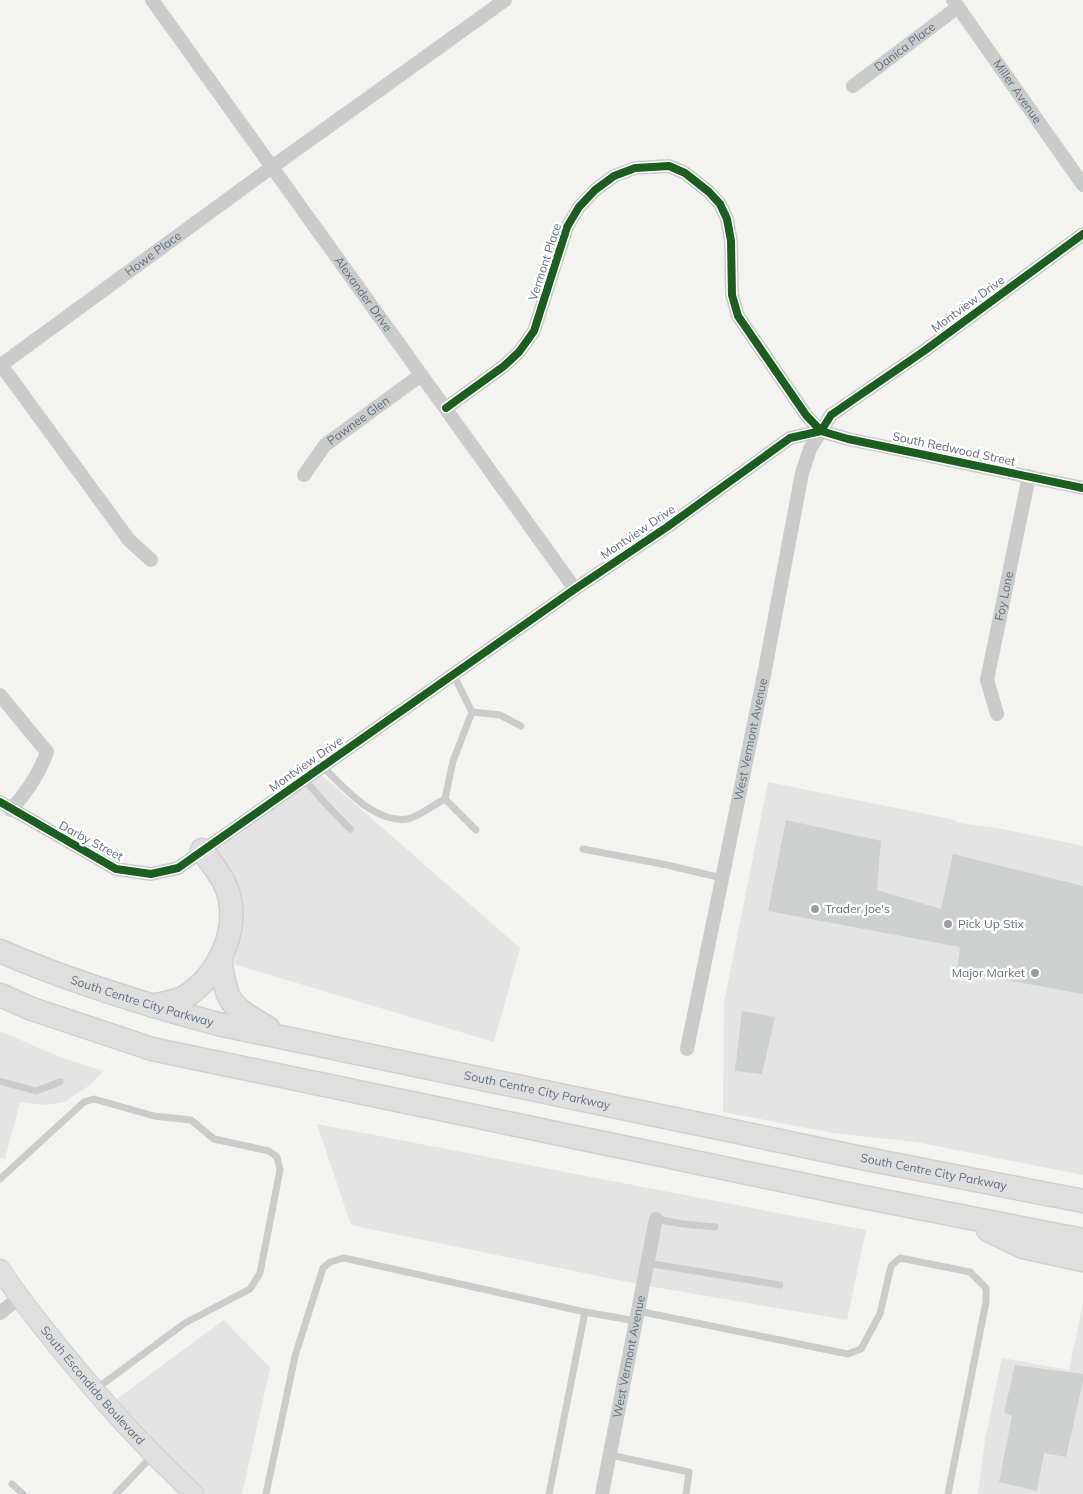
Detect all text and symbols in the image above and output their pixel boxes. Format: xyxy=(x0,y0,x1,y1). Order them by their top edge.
street label: Danica Place xyxy=(871,19,938,74)
street label: Miller Avenue xyxy=(990,56,1045,126)
street label: Vermont Place xyxy=(525,221,564,302)
street label: Howe Place xyxy=(122,228,184,279)
street label: Alexander Drive xyxy=(332,253,396,334)
street label: Montview Drive xyxy=(928,272,1007,335)
street label: Pawnee Glen xyxy=(324,392,392,448)
street label: South Redwood Street xyxy=(891,428,1017,469)
street label: Montview Drive xyxy=(598,501,678,562)
street label: Foy Lane xyxy=(991,570,1016,622)
street label: West Vermont Avenue xyxy=(730,677,770,802)
street label: Montview Drive xyxy=(266,733,346,795)
street label: Darby Street xyxy=(57,817,126,864)
place label: Trader Joe's xyxy=(825,901,890,916)
marker: Trader Joe's xyxy=(809,903,821,915)
place label: Pick Up Stix xyxy=(958,916,1025,931)
marker: Pick Up Stix xyxy=(942,918,954,930)
place label: Major Market xyxy=(952,965,1025,980)
marker: Major Market xyxy=(1029,967,1041,979)
street label: South Centre City Parkway xyxy=(69,972,216,1030)
street label: South Centre City Parkway xyxy=(463,1067,612,1113)
street label: South Centre City Parkway xyxy=(859,1150,1009,1193)
street label: West Vermont Avenue xyxy=(609,1294,648,1419)
street label: South Escondido Boulevard xyxy=(38,1323,148,1448)

